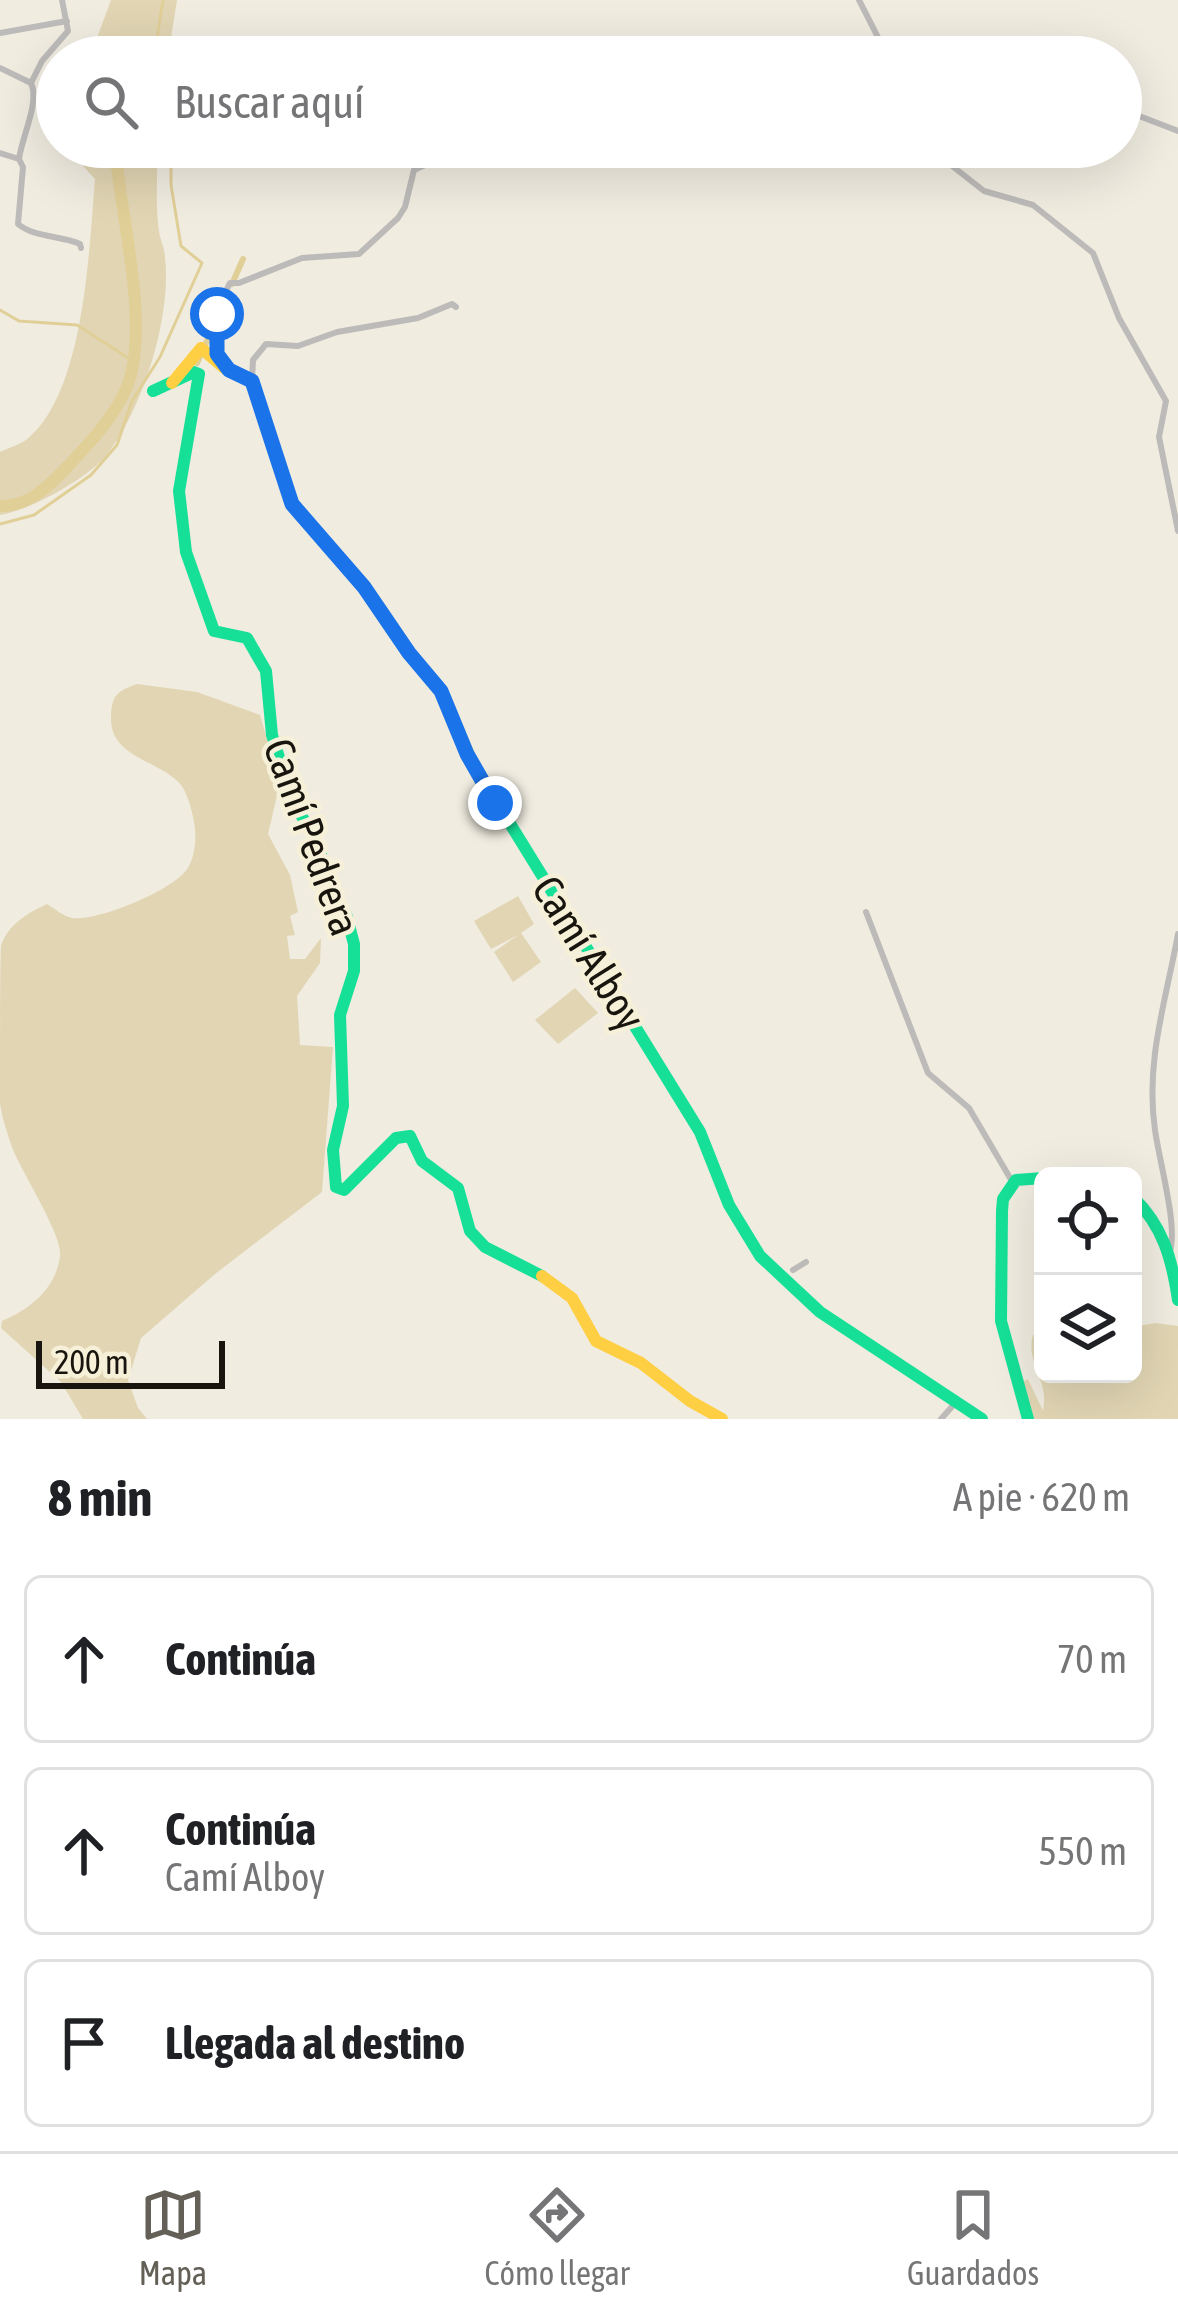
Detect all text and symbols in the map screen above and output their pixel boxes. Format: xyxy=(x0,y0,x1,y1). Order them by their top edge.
search box xyxy=(36,36,1142,168)
icon: search xyxy=(78,69,144,135)
text: Buscar aquí xyxy=(174,76,364,128)
route start xyxy=(190,287,244,341)
street label: Camí Pedrera xyxy=(254,732,370,942)
route end xyxy=(468,776,522,830)
street label: Camí Alboy xyxy=(523,867,655,1039)
map controls xyxy=(1034,1167,1142,1383)
button: locate xyxy=(1034,1167,1142,1275)
button: layers xyxy=(1034,1275,1142,1383)
scale bar xyxy=(36,1335,225,1388)
text: 200 m xyxy=(54,1343,129,1381)
text: 8 min xyxy=(48,1468,152,1527)
text: A pie · 620 m xyxy=(953,1475,1130,1519)
icon: ahead xyxy=(51,1626,117,1692)
text: Continúa xyxy=(165,1633,316,1685)
text: 70 m xyxy=(1057,1637,1127,1681)
text: Continúa xyxy=(165,1803,316,1855)
icon: ahead xyxy=(51,1818,117,1884)
text: 550 m xyxy=(1039,1829,1127,1873)
text: Camí Alboy xyxy=(165,1855,325,1899)
icon: arrive xyxy=(51,2010,117,2076)
text: Llegada al destino xyxy=(165,2017,465,2069)
tab: Mapa xyxy=(139,2182,207,2292)
tab: Cómo llegar xyxy=(485,2182,630,2292)
tab: Guardados xyxy=(907,2182,1039,2292)

